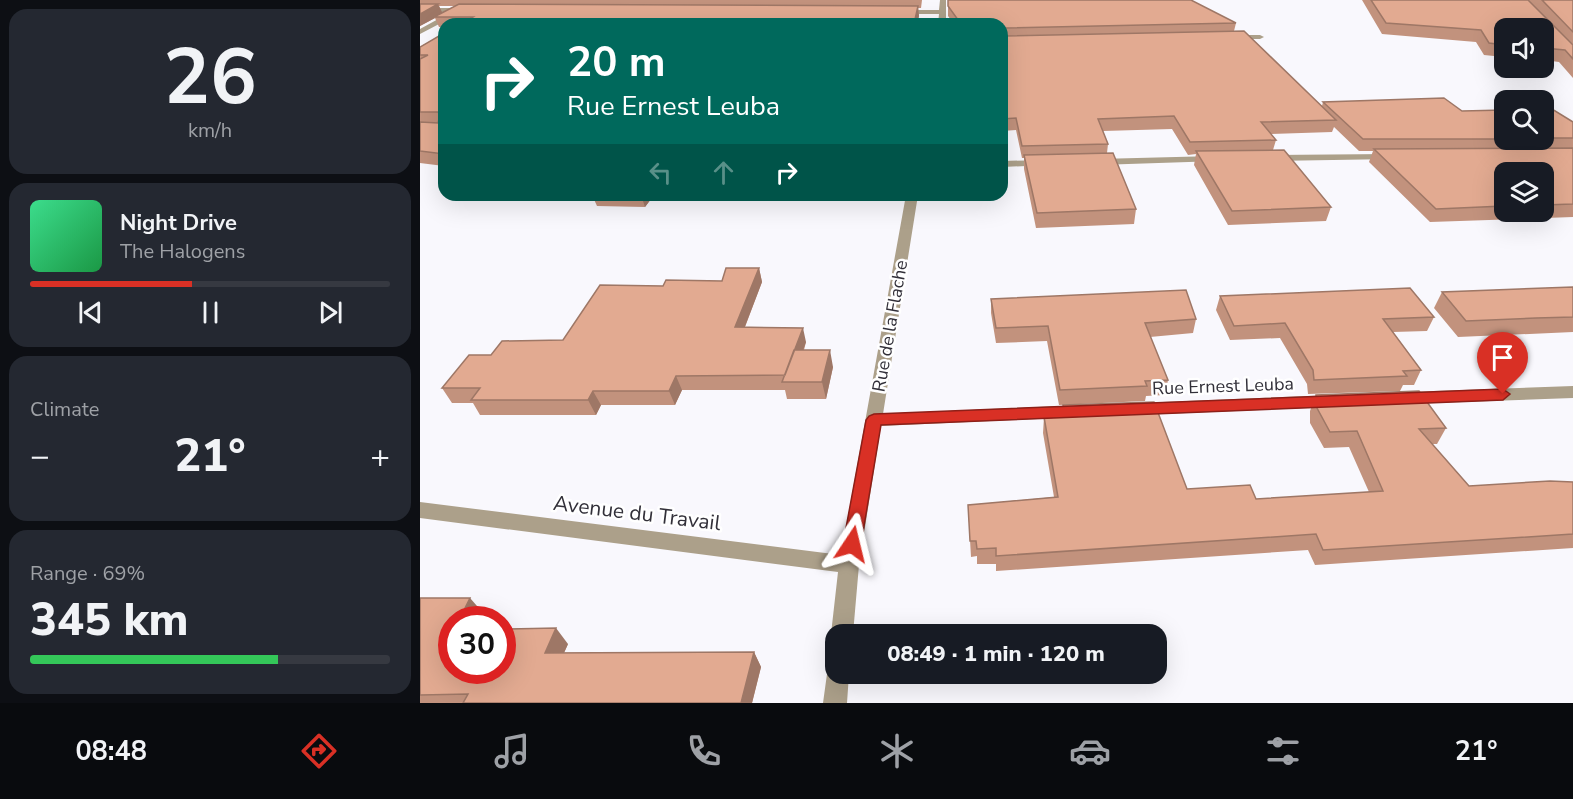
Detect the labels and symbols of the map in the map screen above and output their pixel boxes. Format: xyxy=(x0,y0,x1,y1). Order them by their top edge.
street label: Rue de la Flache xyxy=(867,258,913,394)
pin xyxy=(1477,332,1528,394)
street label: Rue Ernest Leuba xyxy=(1152,372,1294,400)
street label: Avenue du Travail xyxy=(552,489,723,537)
position arrow xyxy=(820,512,884,576)
speed limit sign: 30 xyxy=(438,606,516,684)

